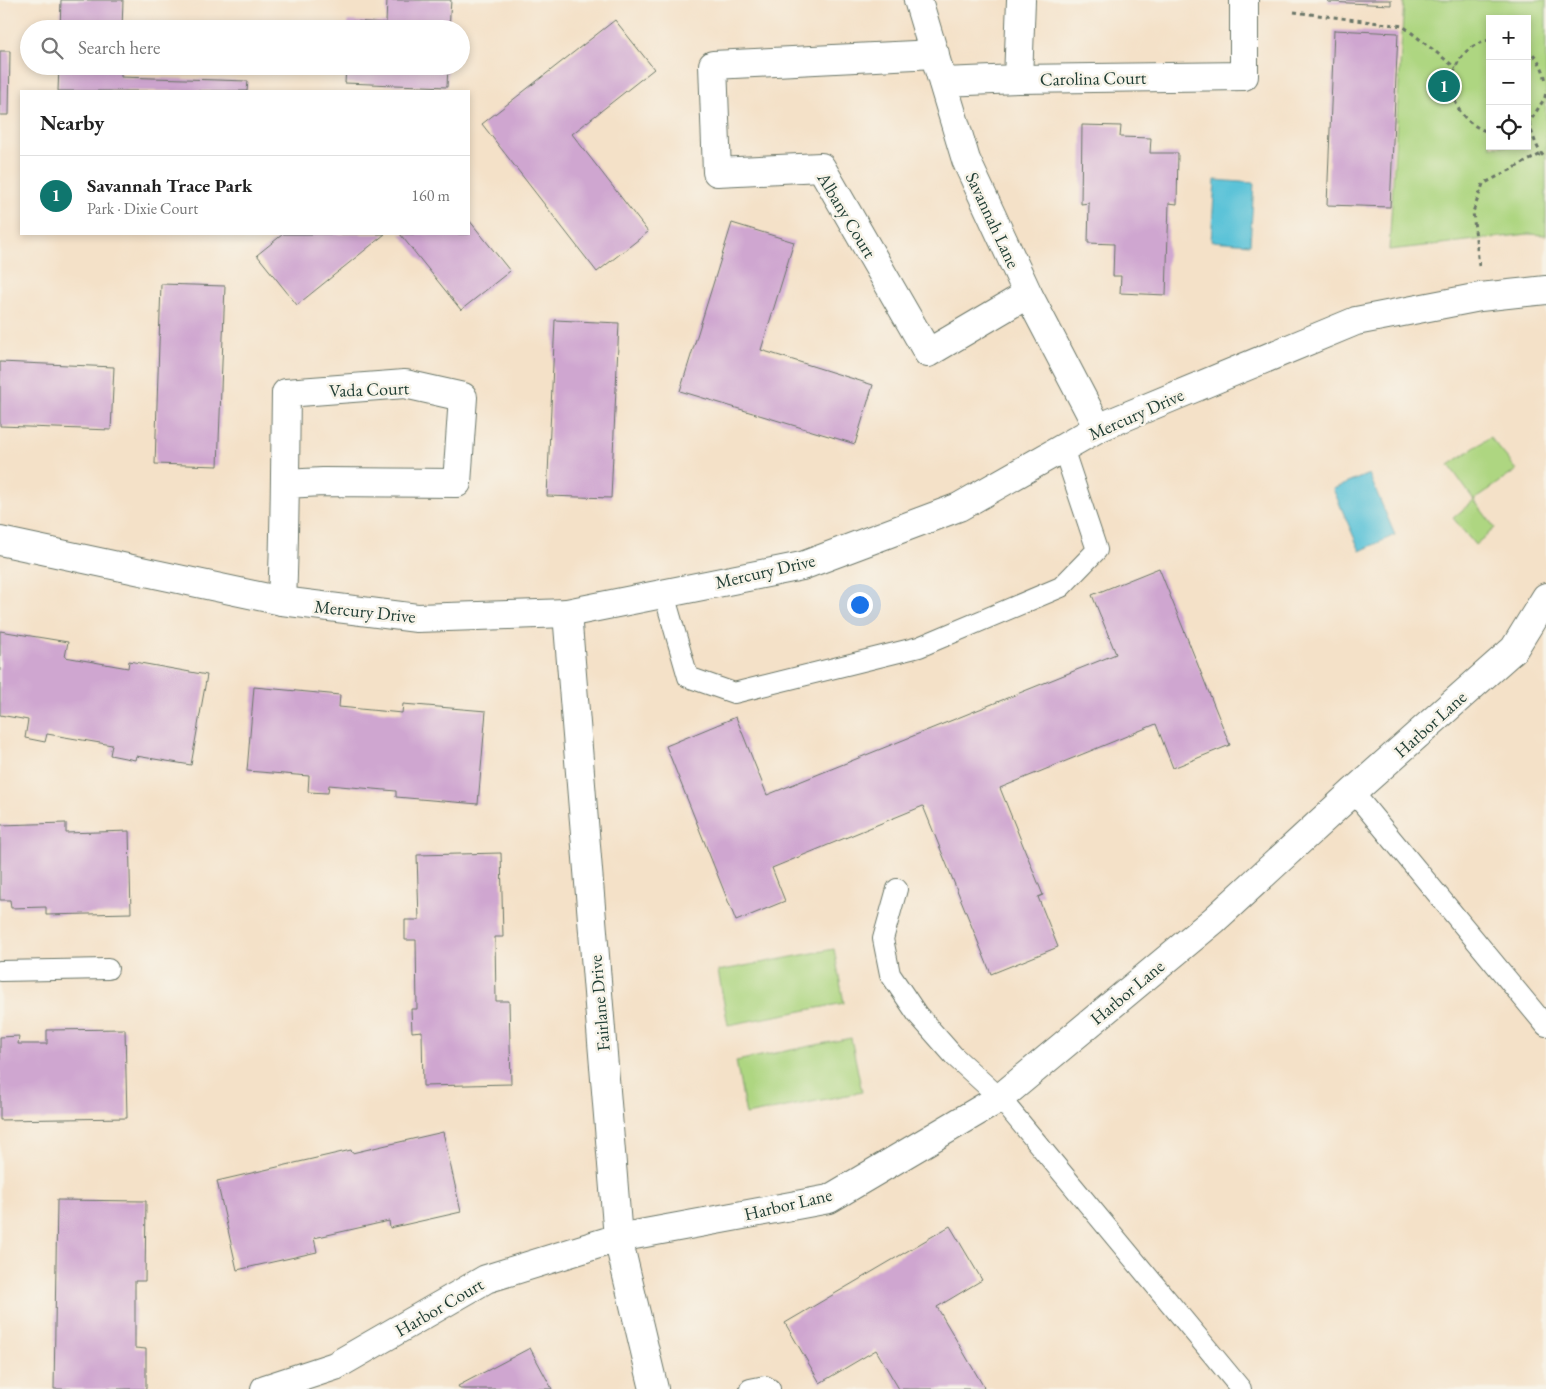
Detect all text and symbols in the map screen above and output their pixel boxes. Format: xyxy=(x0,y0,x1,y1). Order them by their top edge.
map controls xyxy=(1486,15,1531,150)
button: + xyxy=(1486,15,1531,60)
search box xyxy=(20,20,470,75)
icon: search xyxy=(38,34,66,62)
text: Search here xyxy=(78,35,160,60)
button: − xyxy=(1486,60,1531,105)
street label: Carolina Court xyxy=(1040,66,1147,90)
pin: 1 xyxy=(1428,67,1460,105)
button: locate xyxy=(1486,105,1531,150)
text: Nearby xyxy=(40,109,104,136)
street label: Albany Court xyxy=(812,167,882,262)
street label: Savannah Lane xyxy=(961,168,1025,272)
text: Savannah Trace Park xyxy=(87,173,252,198)
text: 1 xyxy=(52,185,60,206)
text: 160 m xyxy=(411,185,450,206)
text: Park · Dixie Court xyxy=(87,198,198,219)
street label: Vada Court xyxy=(329,376,410,402)
street label: Mercury Drive xyxy=(1085,383,1187,445)
street label: Mercury Drive xyxy=(713,548,817,594)
your location xyxy=(847,592,873,618)
street label: Mercury Drive xyxy=(313,594,417,628)
street label: Harbor Lane xyxy=(1389,685,1471,763)
street label: Fairlane Drive xyxy=(583,954,615,1052)
street label: Harbor Lane xyxy=(1085,954,1169,1030)
street label: Harbor Lane xyxy=(742,1183,834,1225)
street label: Harbor Court xyxy=(391,1272,488,1342)

